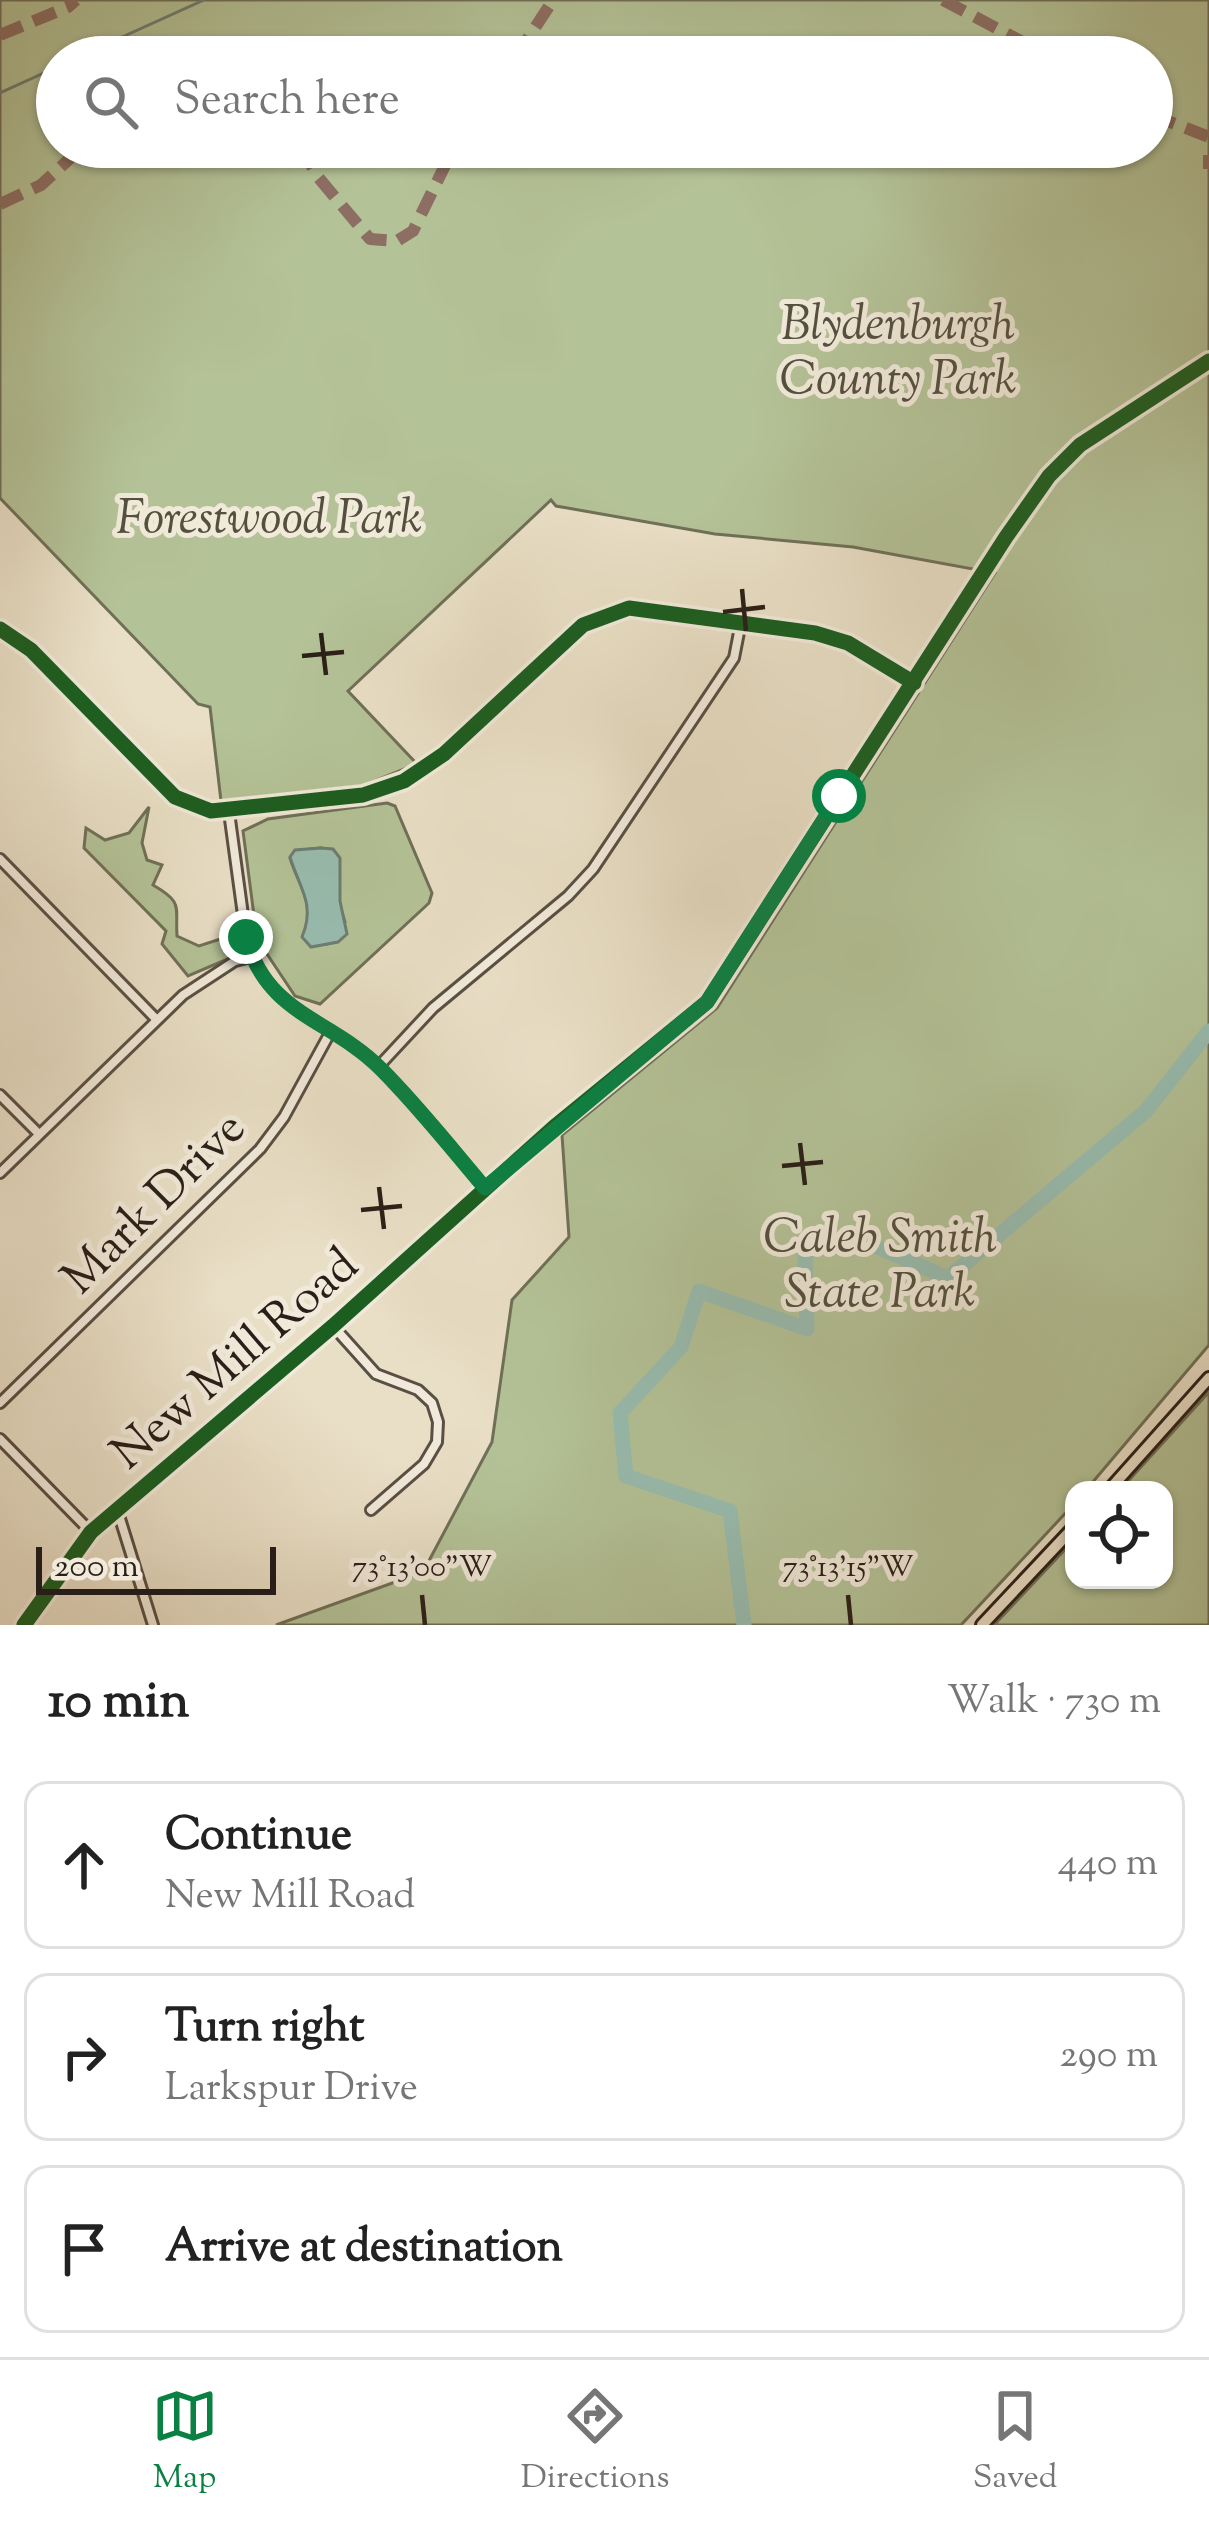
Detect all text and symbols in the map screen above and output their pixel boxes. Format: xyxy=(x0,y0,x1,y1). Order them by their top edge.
search box xyxy=(36,36,1173,168)
icon: search xyxy=(78,69,144,135)
text: Search here xyxy=(174,70,400,135)
park label: Blydenburgh County Park xyxy=(780,292,1016,416)
park label: Forestwood Park xyxy=(116,486,422,555)
route start xyxy=(812,769,866,823)
route end xyxy=(219,910,273,964)
street label: Mark Drive xyxy=(48,1097,263,1312)
park label: Caleb Smith State Park xyxy=(763,1205,997,1329)
street label: New Mill Road xyxy=(98,1234,375,1488)
map controls xyxy=(1065,1481,1173,1589)
button: locate xyxy=(1065,1481,1173,1589)
scale bar xyxy=(36,1541,276,1594)
text: 200 m xyxy=(54,1544,139,1592)
text: 73°13'00"W xyxy=(352,1547,492,1590)
text: 73°13'15"W xyxy=(782,1547,914,1590)
text: 10 min xyxy=(48,1667,189,1740)
text: Walk · 730 m xyxy=(947,1675,1161,1731)
text: Continue xyxy=(165,1805,352,1870)
icon: ahead xyxy=(51,1832,117,1898)
text: 440 m xyxy=(1058,1837,1158,1893)
text: New Mill Road xyxy=(165,1870,415,1926)
text: Turn right xyxy=(165,1997,364,2062)
icon: right xyxy=(51,2024,117,2090)
text: 290 m xyxy=(1060,2029,1158,2085)
text: Larkspur Drive xyxy=(165,2062,418,2118)
icon: arrive xyxy=(51,2216,117,2282)
text: Arrive at destination xyxy=(165,2217,563,2282)
tab: Map xyxy=(152,2383,218,2503)
tab: Directions xyxy=(521,2383,670,2503)
tab: Saved xyxy=(973,2383,1057,2503)

